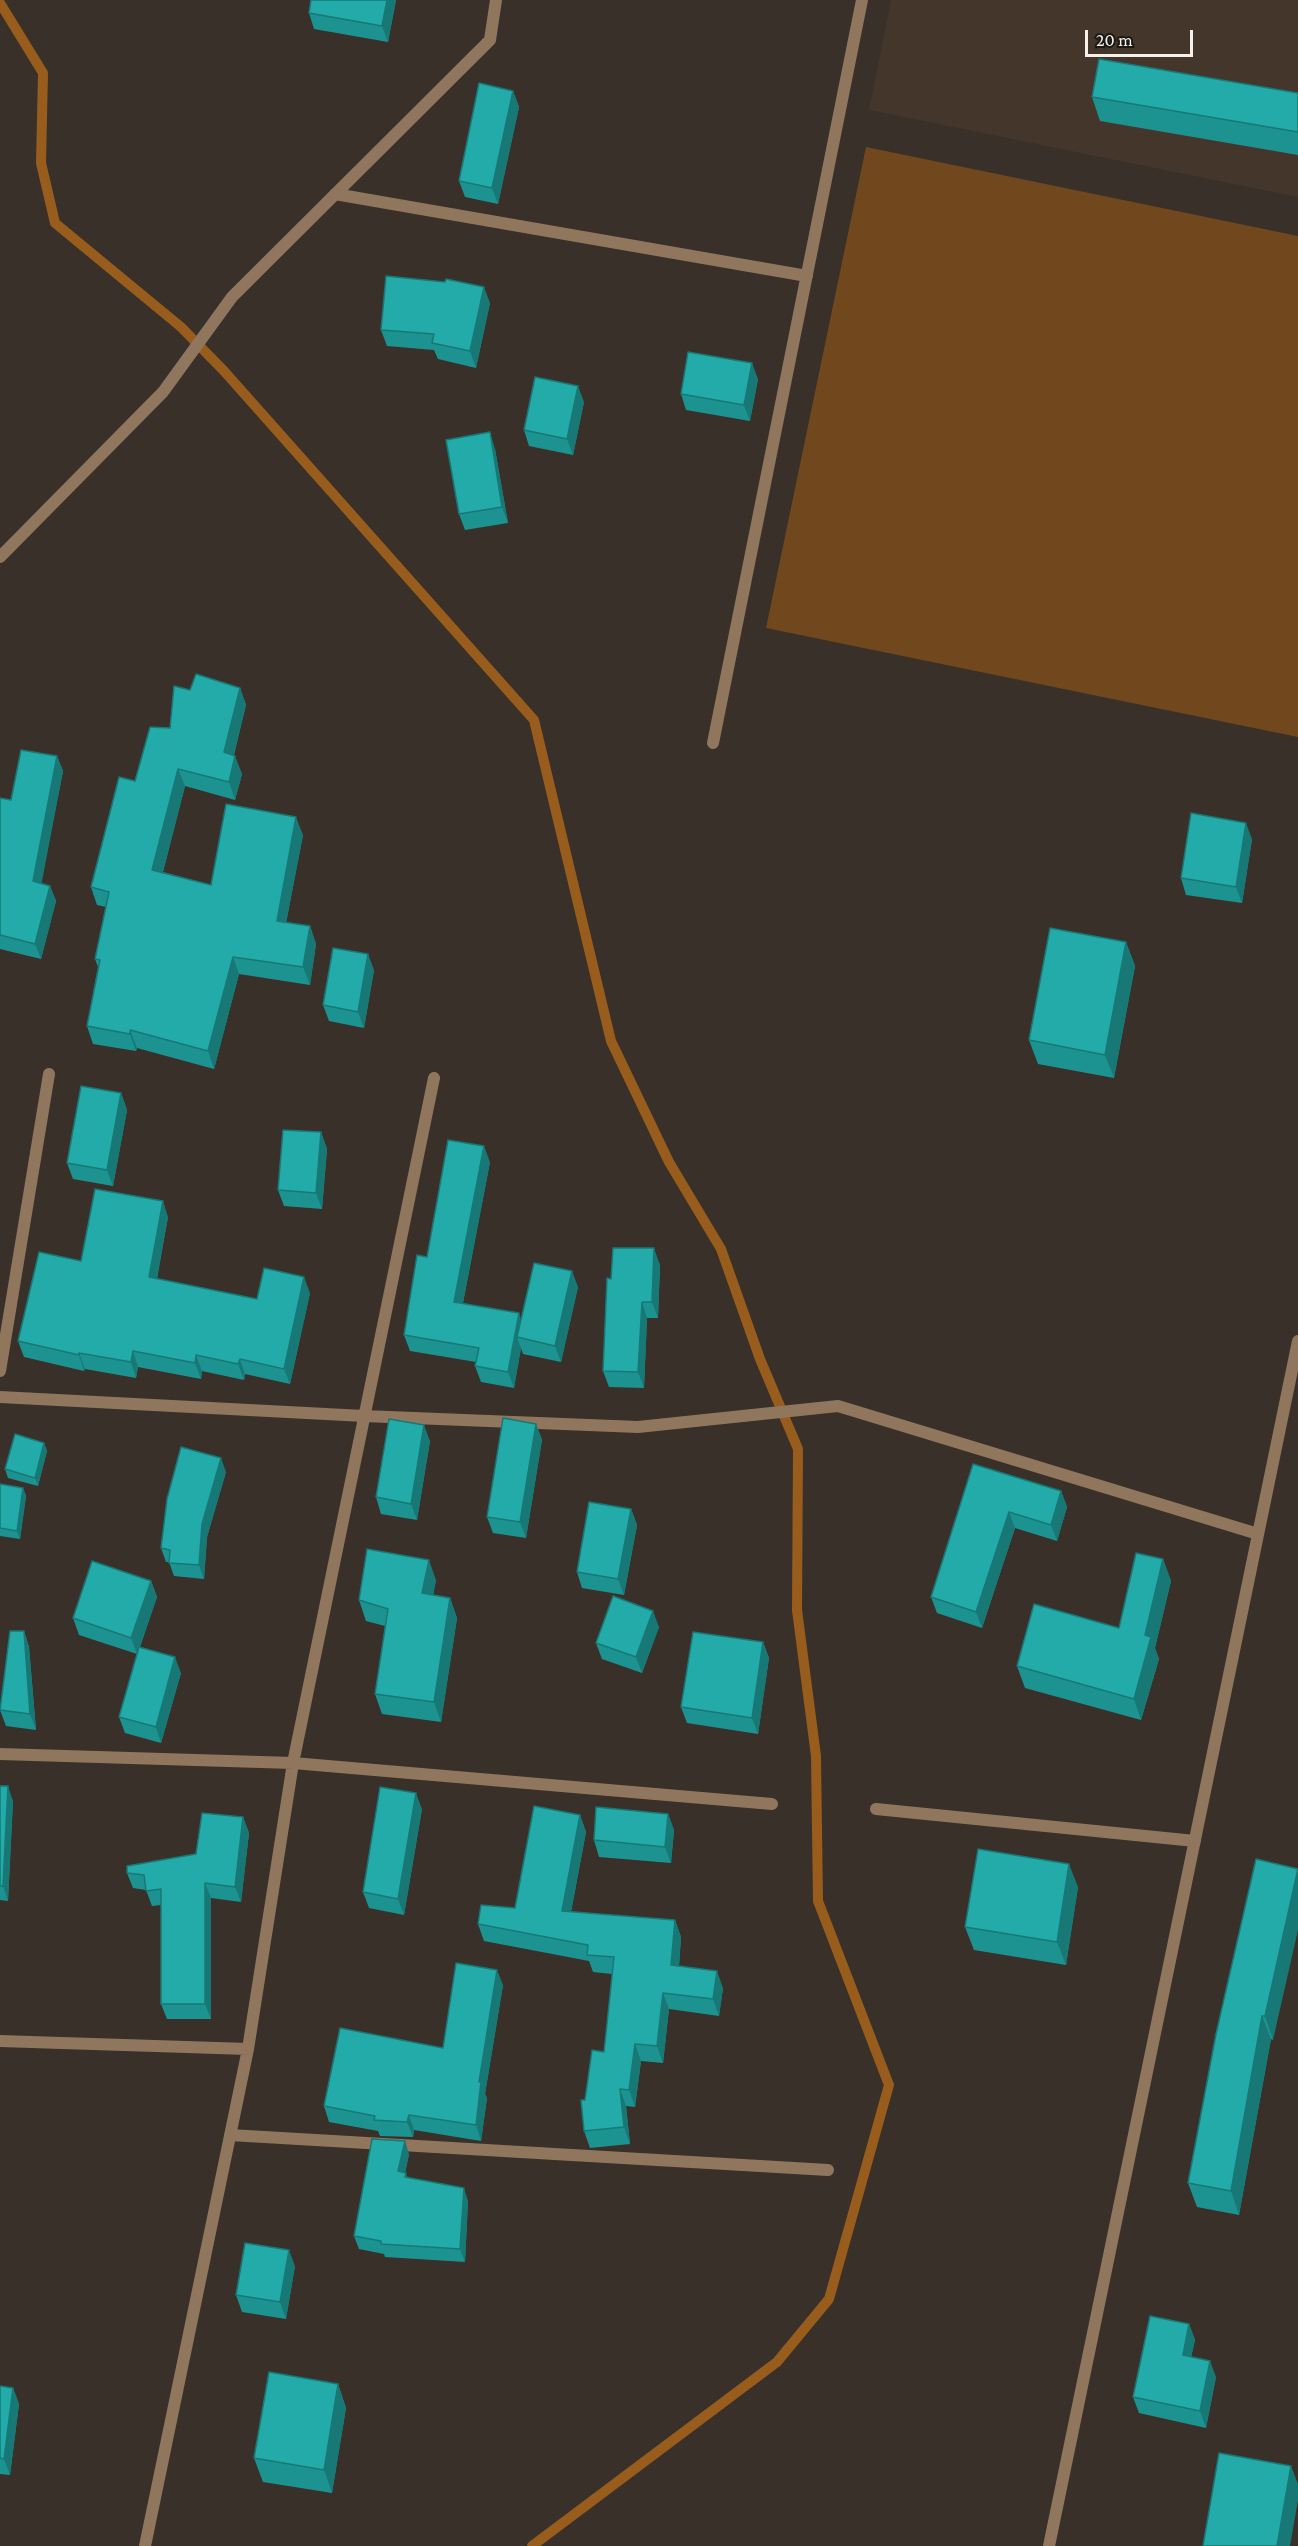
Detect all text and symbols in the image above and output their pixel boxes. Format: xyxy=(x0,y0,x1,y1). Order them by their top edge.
scale bar xyxy=(1088,18,1196,56)
text: 20 m xyxy=(1096,30,1133,50)

